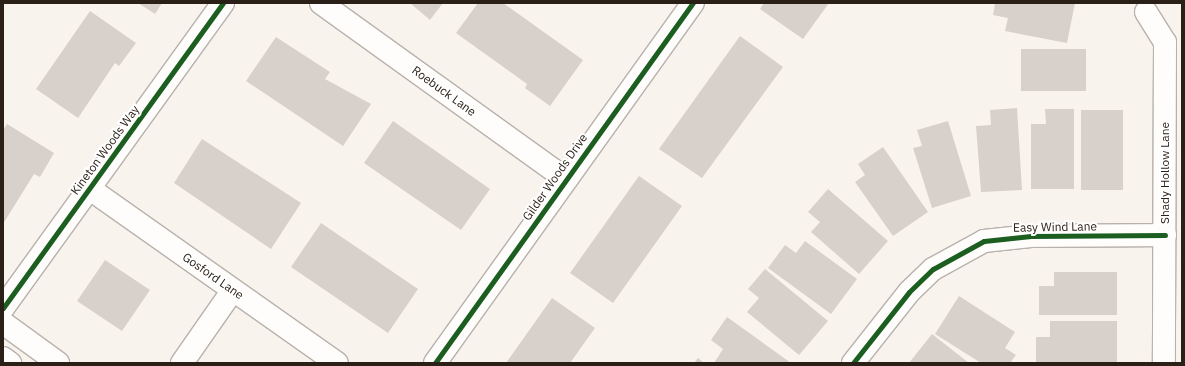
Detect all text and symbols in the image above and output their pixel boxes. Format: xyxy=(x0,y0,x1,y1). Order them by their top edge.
street label: Roebuck Lane xyxy=(409,63,479,119)
street label: Kineton Woods Way xyxy=(68,102,142,198)
street label: Shady Hollow Lane xyxy=(1158,122,1172,224)
street label: Gilder Woods Drive xyxy=(520,131,590,223)
street label: Easy Wind Lane xyxy=(1013,219,1097,235)
street label: Gosford Lane xyxy=(180,250,246,302)

